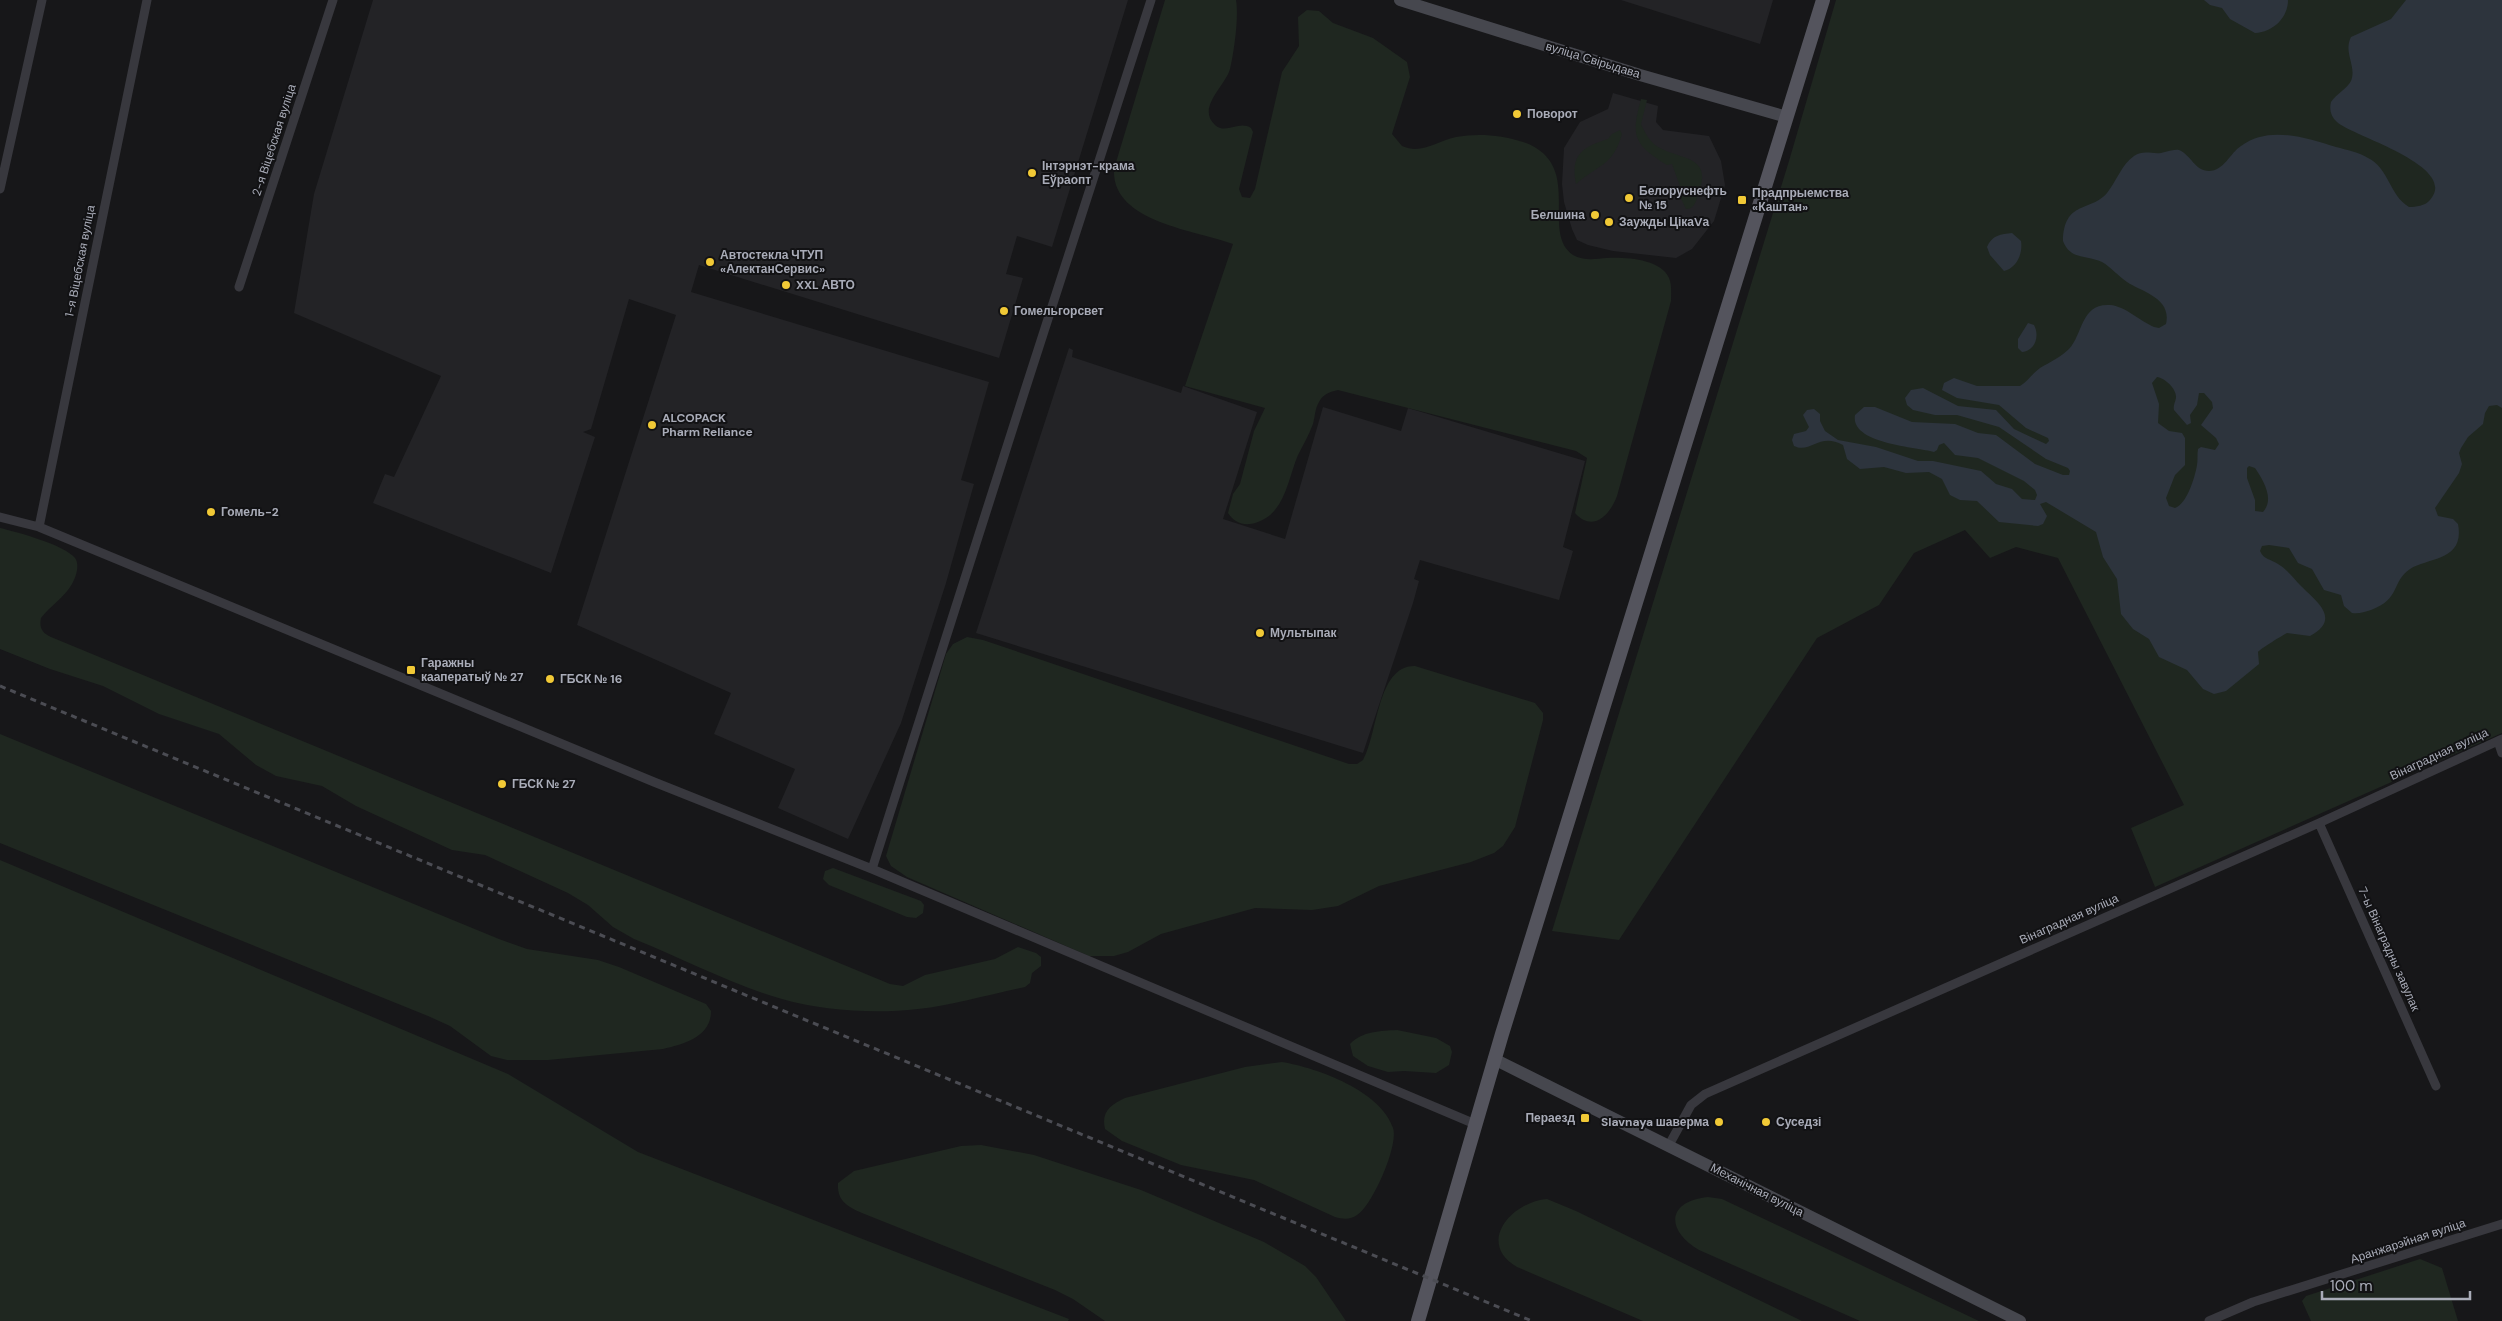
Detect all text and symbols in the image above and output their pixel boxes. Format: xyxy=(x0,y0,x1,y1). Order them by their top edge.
street label: вуліца Свірыдава xyxy=(1544,38,1642,82)
street label: 2-я Віцебская вуліца xyxy=(248,82,300,198)
place label: Поворот xyxy=(1527,106,1578,122)
marker: Поворот xyxy=(1511,108,1523,120)
place label: Інтэрнэт-крама Еўраопт xyxy=(1042,158,1135,188)
marker: Інтэрнэт-крама Еўраопт xyxy=(1026,167,1038,179)
place label: Белоруснефть № 15 xyxy=(1639,183,1727,213)
place label: Прадпрыемства «Каштан» xyxy=(1752,185,1849,215)
marker: Белоруснефть № 15 xyxy=(1623,192,1635,204)
marker: Прадпрыемства «Каштан» xyxy=(1736,194,1748,206)
street label: 1-я Віцебская вуліца xyxy=(61,203,99,318)
place label: Белшина xyxy=(1531,207,1585,223)
marker: Белшина xyxy=(1589,209,1601,221)
place label: Заужды ЦікаVа xyxy=(1619,214,1709,230)
marker: Заужды ЦікаVа xyxy=(1603,216,1615,228)
place label: Автостекла ЧТУП «АлектанСервис» xyxy=(720,247,825,277)
marker: Автостекла ЧТУП «АлектанСервис» xyxy=(704,256,716,268)
place label: XXL АВТО xyxy=(796,277,855,293)
marker: XXL АВТО xyxy=(780,279,792,291)
place label: Гомельгорсвет xyxy=(1014,303,1104,319)
marker: Гомельгорсвет xyxy=(998,305,1010,317)
place label: ALCOPACK Pharm Reliance xyxy=(662,410,753,440)
marker: ALCOPACK Pharm Reliance xyxy=(646,419,658,431)
place label: Гомель-2 xyxy=(221,504,279,520)
marker: Гомель-2 xyxy=(205,506,217,518)
place label: Мультыпак xyxy=(1270,625,1338,641)
marker: Мультыпак xyxy=(1254,627,1266,639)
place label: Гаражны кааператыў № 27 xyxy=(421,655,524,685)
marker: Гаражны кааператыў № 27 xyxy=(405,664,417,676)
place label: ГБСК № 16 xyxy=(560,671,622,687)
marker: ГБСК № 16 xyxy=(544,673,556,685)
street label: Вінаградная вуліца xyxy=(2387,724,2491,784)
place label: ГБСК № 27 xyxy=(512,776,576,792)
marker: ГБСК № 27 xyxy=(496,778,508,790)
street label: 7-ы Вінаградны завулак xyxy=(2354,884,2424,1014)
street label: Вінаградная вуліца xyxy=(2017,890,2121,948)
place label: Пераезд xyxy=(1525,1110,1575,1126)
marker: Пераезд xyxy=(1579,1112,1591,1124)
place label: Slavnaya шаверма xyxy=(1601,1114,1709,1130)
place label: Суседзі xyxy=(1776,1114,1821,1130)
marker: Slavnaya шаверма xyxy=(1713,1116,1725,1128)
marker: Суседзі xyxy=(1760,1116,1772,1128)
street label: Механічная вуліца xyxy=(1708,1160,1807,1221)
street label: Аранжарэйная вуліца xyxy=(2348,1215,2468,1267)
scale bar xyxy=(2322,1268,2470,1300)
text: 100 m xyxy=(2330,1276,2373,1296)

